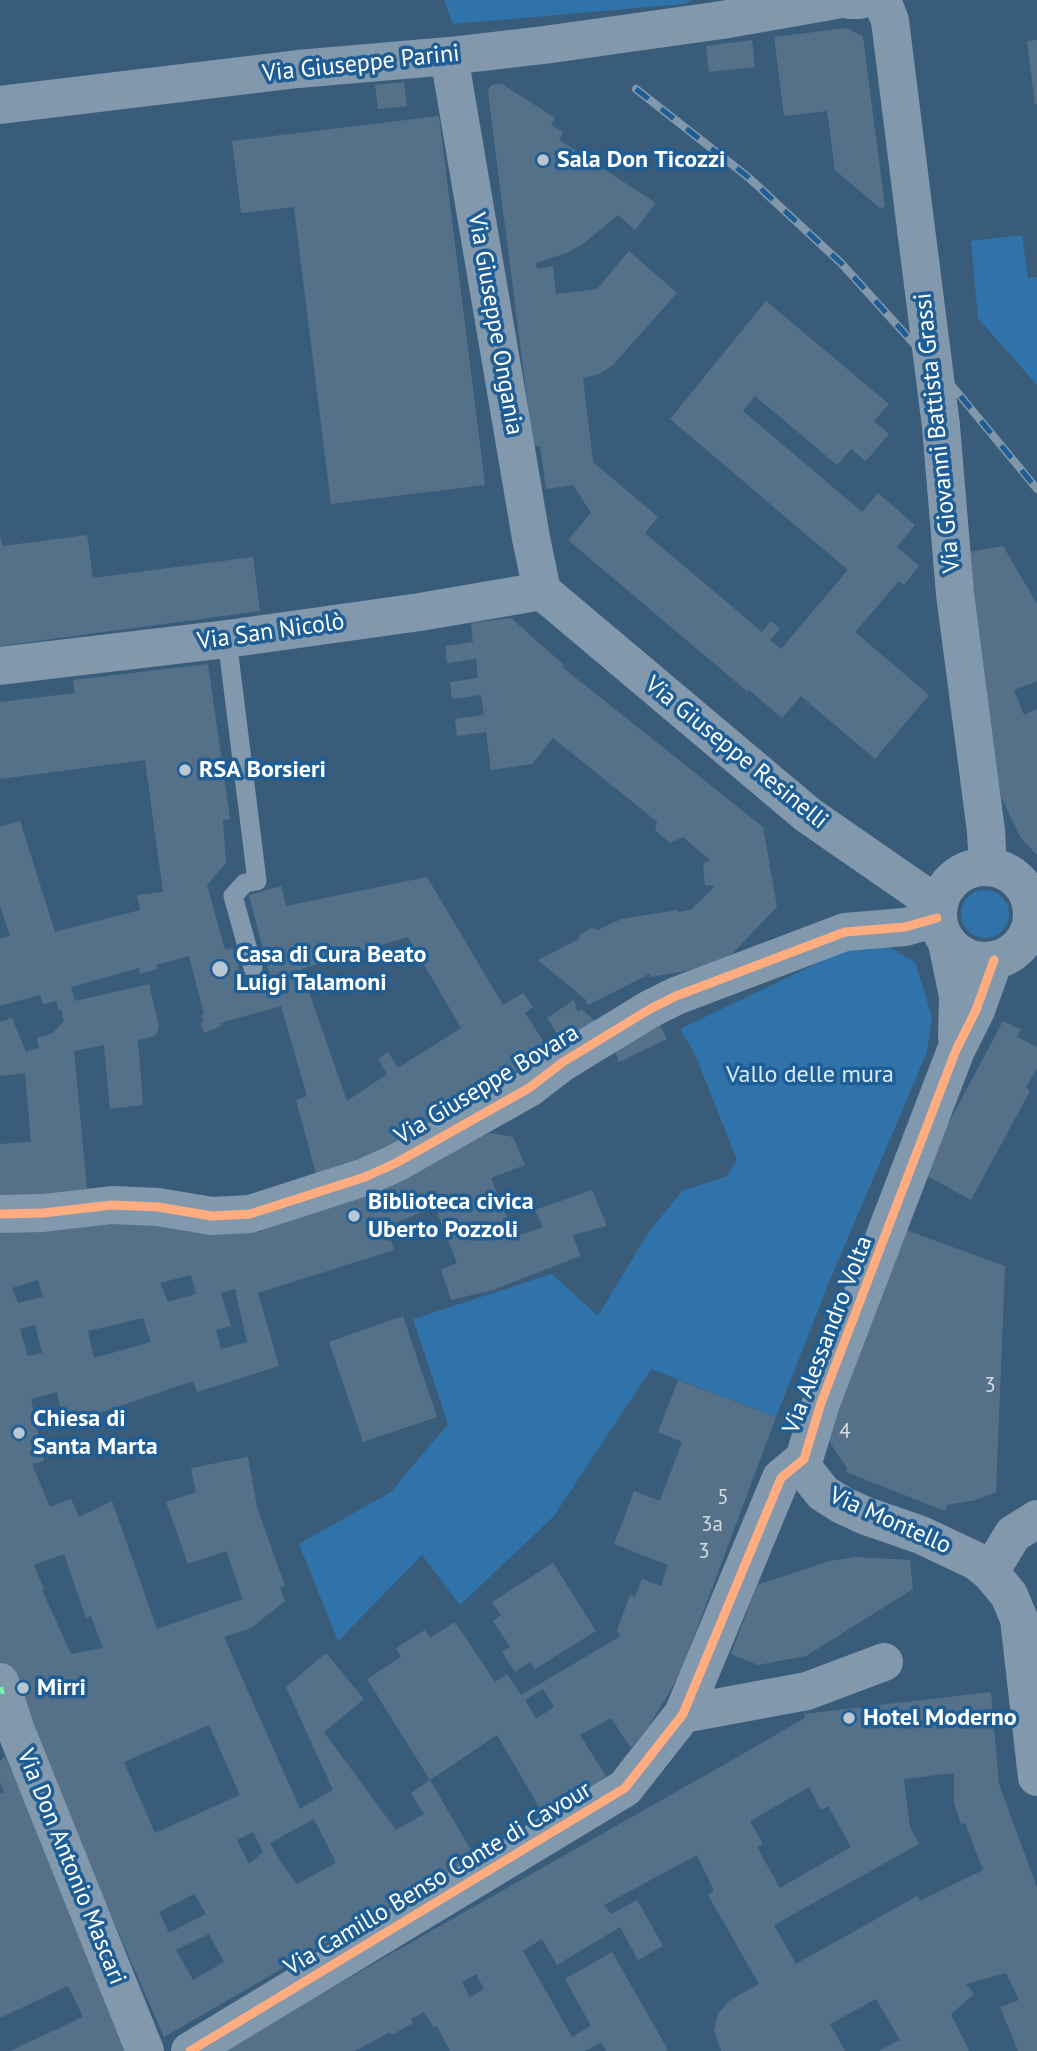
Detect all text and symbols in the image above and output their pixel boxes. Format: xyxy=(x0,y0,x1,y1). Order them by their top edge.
street label: Via Giuseppe Parini xyxy=(261,39,461,89)
place label: Sala Don Ticozzi xyxy=(557,146,725,174)
marker: Sala Don Ticozzi xyxy=(535,152,551,168)
street label: Via Giuseppe Ongania xyxy=(461,211,529,437)
street label: Via Giovanni Battista Grassi xyxy=(909,292,967,574)
street label: Via San Nicolò xyxy=(196,607,346,657)
street label: Via Giuseppe Resinelli xyxy=(639,670,833,836)
place label: RSA Borsieri xyxy=(199,756,326,784)
marker: RSA Borsieri xyxy=(177,762,193,778)
place label: Casa di Cura Beato Luigi Talamoni xyxy=(236,941,427,997)
marker: Casa di Cura Beato Luigi Talamoni xyxy=(210,959,230,979)
street label: Via Giuseppe Bovara xyxy=(390,1019,584,1151)
park label: Vallo delle mura xyxy=(726,1061,894,1089)
place label: Biblioteca civica Uberto Pozzoli xyxy=(368,1188,534,1244)
marker: Biblioteca civica Uberto Pozzoli xyxy=(346,1208,362,1224)
street label: Via Alessandro Volta xyxy=(777,1232,879,1438)
house number: 3 xyxy=(984,1373,996,1399)
place label: Chiesa di Santa Marta xyxy=(33,1405,158,1461)
house number: 4 xyxy=(839,1419,851,1445)
marker: Chiesa di Santa Marta xyxy=(11,1425,27,1441)
street label: Via Montello xyxy=(825,1481,955,1561)
house number: 5 xyxy=(717,1485,729,1511)
house number: 3a xyxy=(701,1512,723,1538)
house number: 3 xyxy=(698,1539,710,1565)
place label: Mirri xyxy=(37,1674,86,1702)
marker: Mirri xyxy=(15,1680,31,1696)
place label: Hotel Moderno xyxy=(863,1704,1017,1732)
marker: Hotel Moderno xyxy=(841,1710,857,1726)
street label: Via Don Antonio Mascari xyxy=(11,1745,131,1989)
street label: Via Camillo Benso Conte di Cavour xyxy=(279,1776,597,1982)

